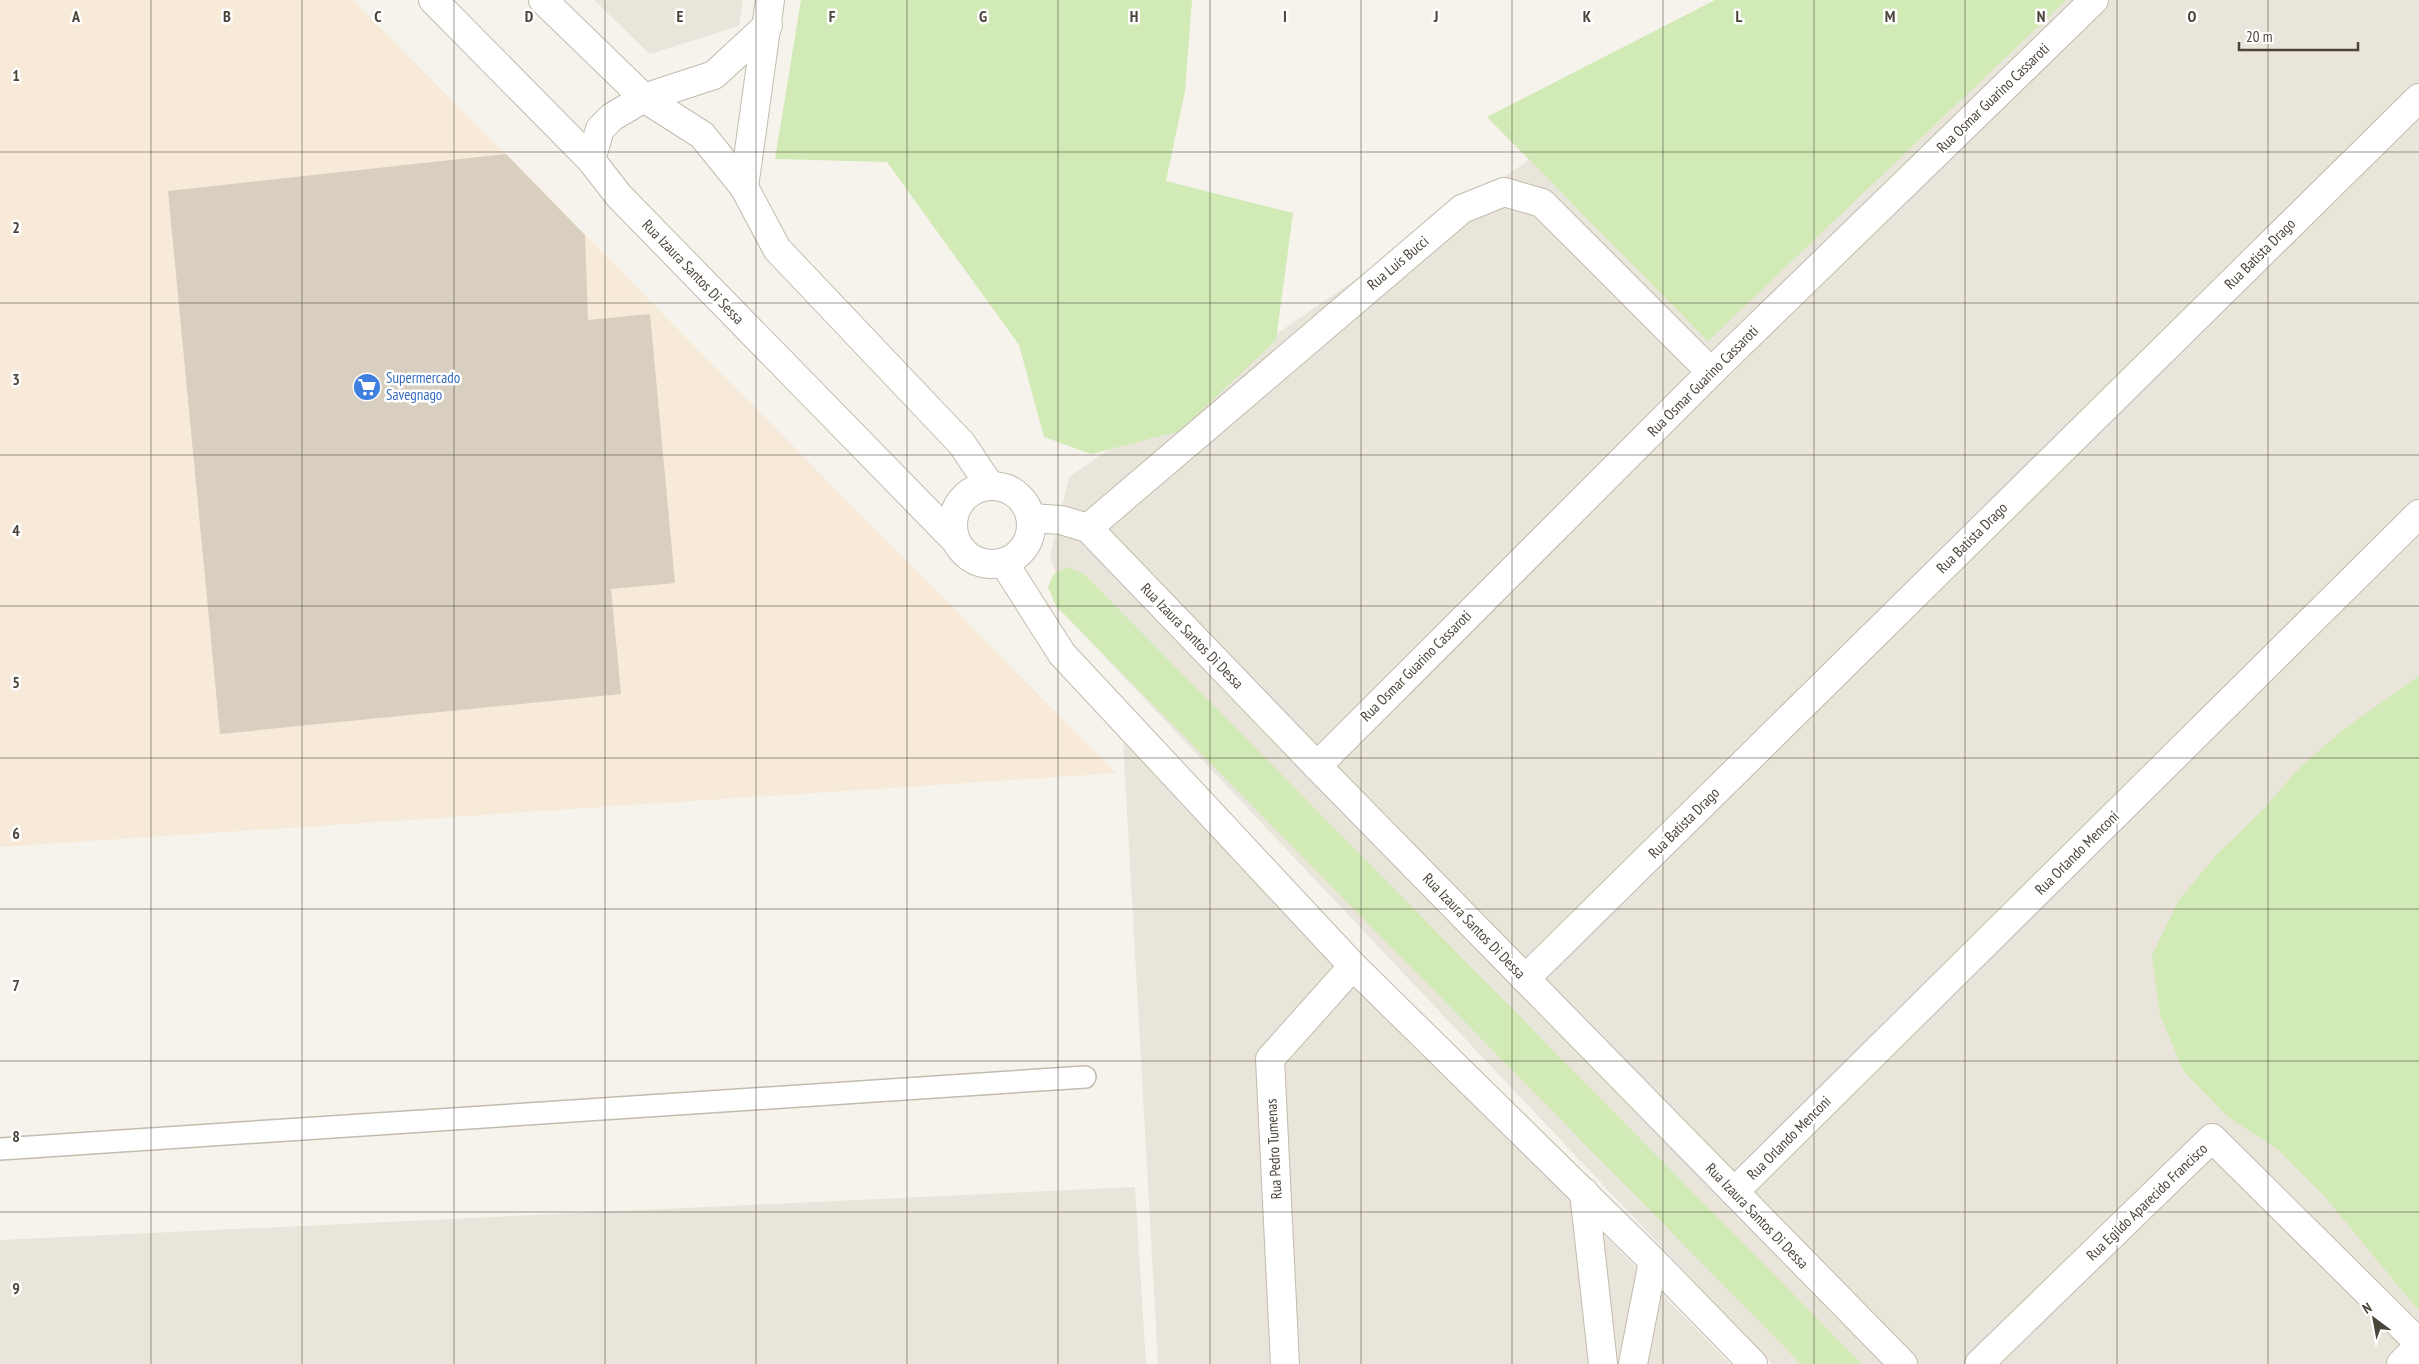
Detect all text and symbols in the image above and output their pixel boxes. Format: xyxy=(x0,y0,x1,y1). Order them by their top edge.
text: A xyxy=(71,6,81,26)
text: B xyxy=(223,6,231,26)
text: C xyxy=(374,6,382,26)
text: D xyxy=(525,6,534,26)
text: E xyxy=(677,6,684,26)
text: F xyxy=(829,6,836,26)
text: G xyxy=(979,6,987,26)
text: H xyxy=(1130,6,1138,26)
text: I xyxy=(1283,6,1287,26)
text: J xyxy=(1433,6,1438,26)
text: K xyxy=(1583,6,1592,26)
text: L xyxy=(1736,6,1743,26)
text: M xyxy=(1885,6,1895,26)
text: N xyxy=(2037,6,2045,26)
text: O xyxy=(2188,6,2197,26)
scale bar xyxy=(2239,20,2358,52)
text: 20 m xyxy=(2246,27,2272,46)
street label: Rua Osmar Guarino Cassaroti xyxy=(1932,39,2053,156)
text: 1 xyxy=(12,65,20,85)
street label: Rua Batista Drago xyxy=(2220,214,2299,293)
street label: Rua Izaura Santos Di Sessa xyxy=(638,215,748,328)
text: 2 xyxy=(12,217,20,237)
street label: Rua Luís Bucci xyxy=(1363,231,1432,294)
street label: Rua Osmar Guarino Cassaroti xyxy=(1643,321,1762,440)
place label: Supermercado Savegnago xyxy=(386,368,460,404)
text: 3 xyxy=(12,369,20,389)
supermarket icon: Supermercado Savegnago xyxy=(352,372,382,402)
street label: Rua Batista Drago xyxy=(1932,498,2011,577)
text: 4 xyxy=(12,520,20,540)
street label: Rua Izaura Santos Di Dessa xyxy=(1137,579,1248,693)
street label: Rua Osmar Guarino Cassaroti xyxy=(1356,606,1475,725)
text: 5 xyxy=(12,672,20,692)
street label: Rua Batista Drago xyxy=(1644,783,1723,862)
street label: Rua Orlando Menconi xyxy=(2031,807,2123,899)
text: 6 xyxy=(12,823,20,843)
street label: Rua Izaura Santos Di Dessa xyxy=(1419,869,1530,983)
text: 7 xyxy=(12,975,20,995)
street label: Rua Orlando Menconi xyxy=(1743,1092,1835,1184)
street label: Rua Pedro Tumenas xyxy=(1261,1098,1286,1200)
text: 8 xyxy=(12,1126,20,1146)
street label: Rua Egildo Aparecido Francisco xyxy=(2082,1139,2211,1264)
street label: Rua Izaura Santos Di Dessa xyxy=(1702,1159,1813,1273)
text: 9 xyxy=(12,1278,20,1298)
north arrow xyxy=(2349,1294,2399,1344)
text: N xyxy=(2359,1298,2375,1318)

